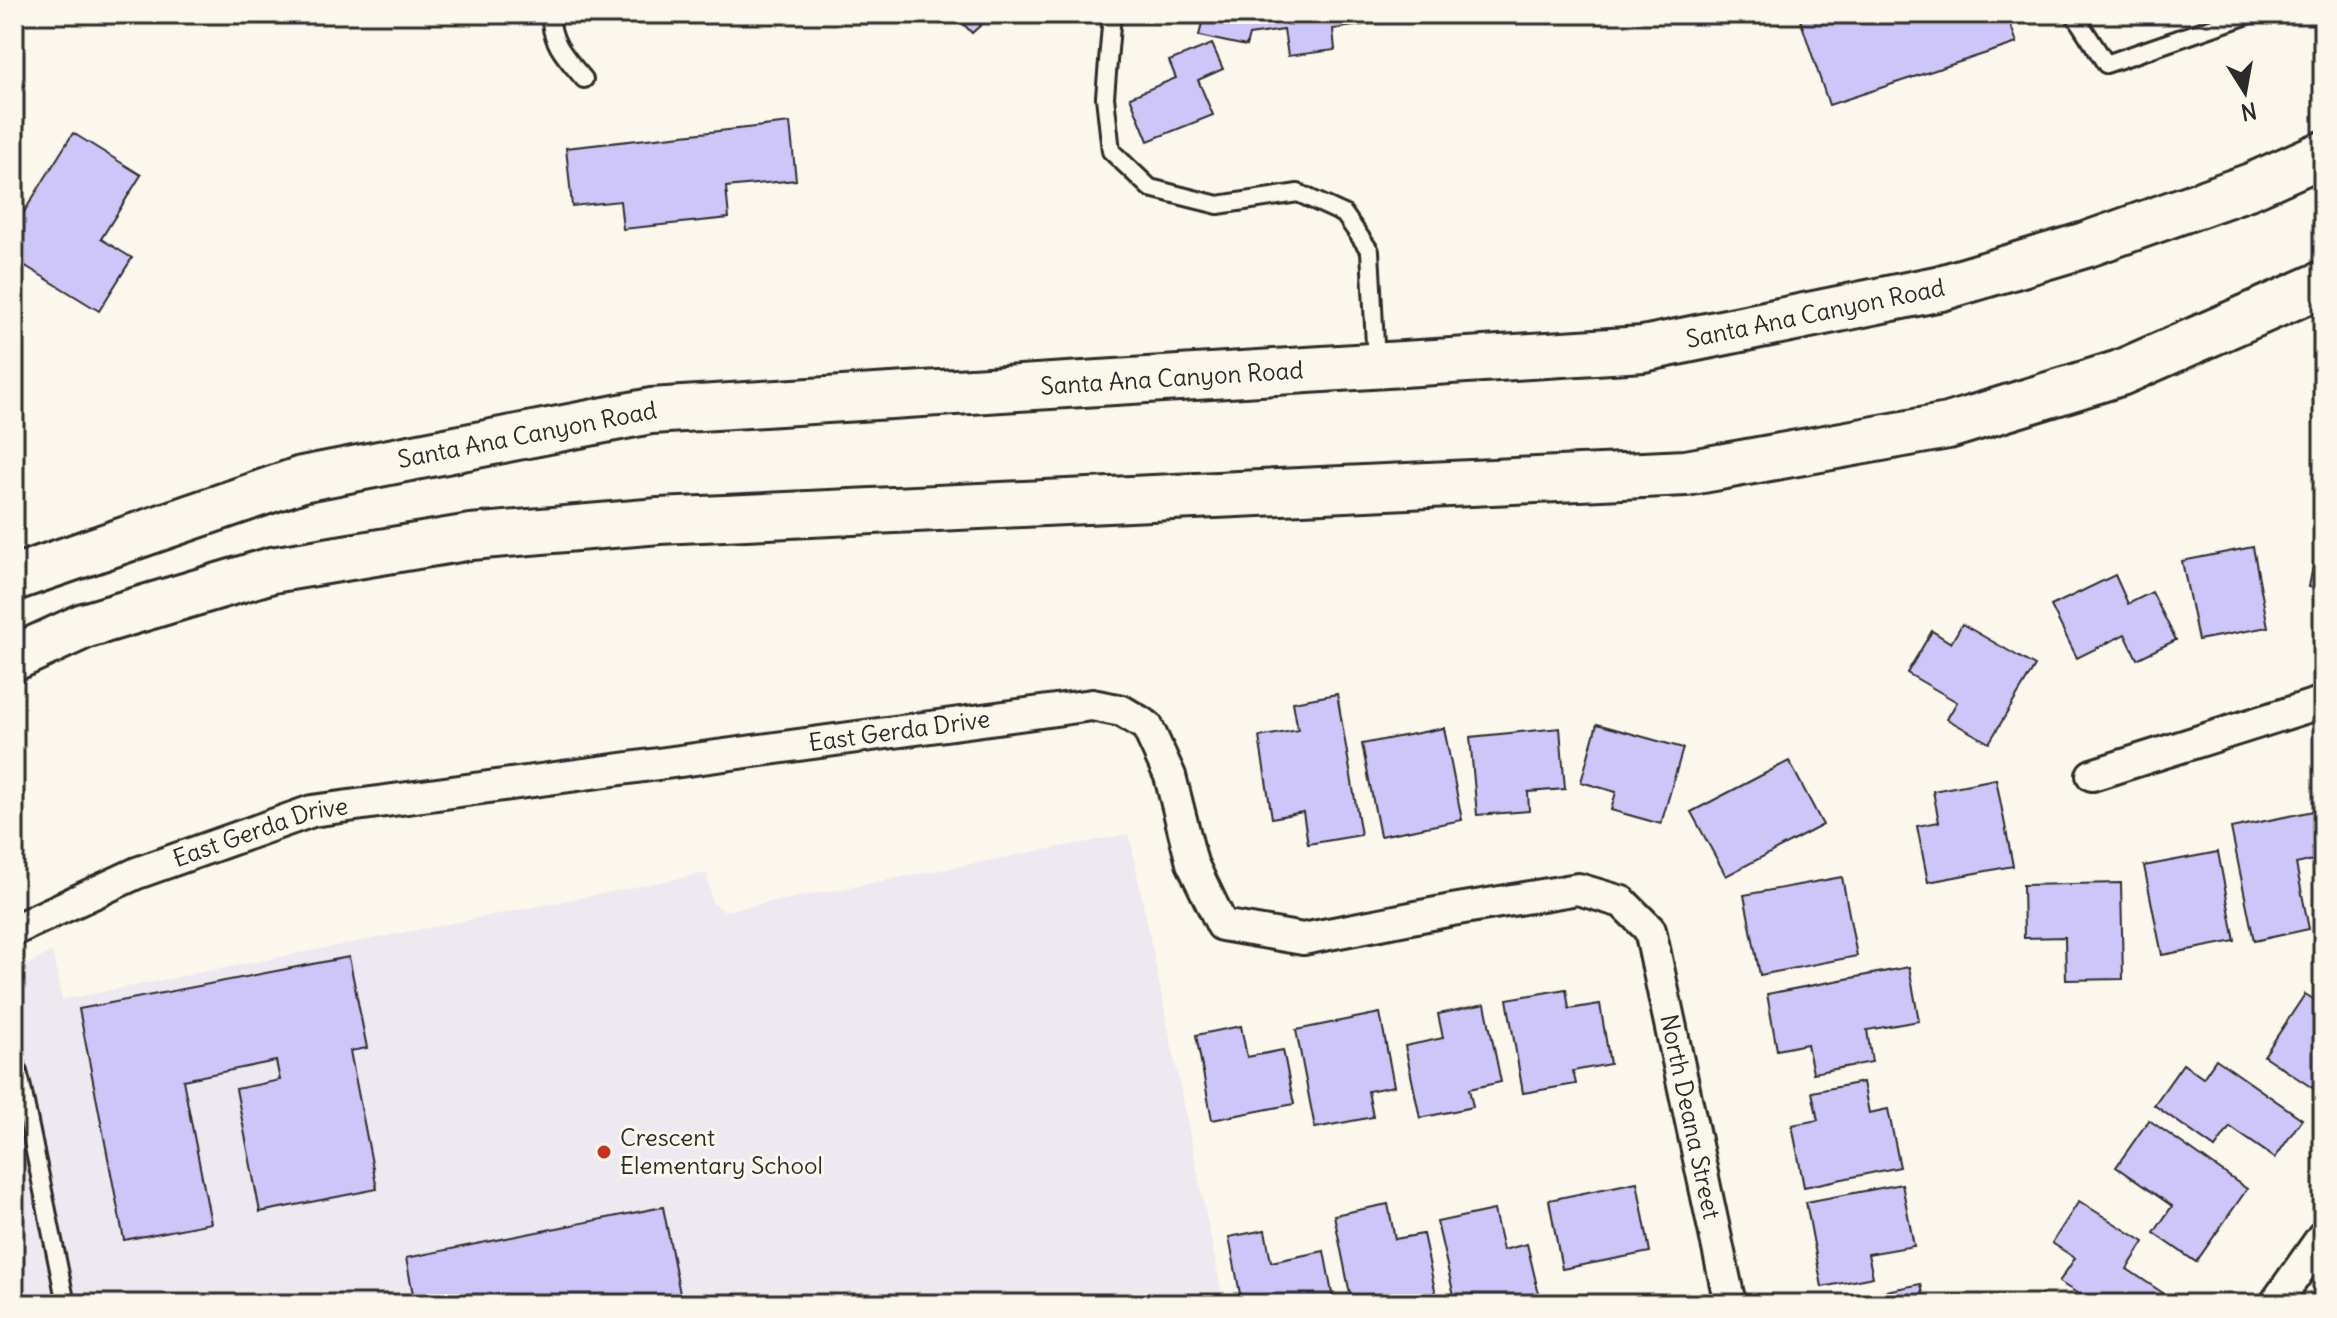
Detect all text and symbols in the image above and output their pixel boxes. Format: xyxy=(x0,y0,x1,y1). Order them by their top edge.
north arrow xyxy=(2205,52,2285,132)
text: N xyxy=(2239,96,2259,127)
street label: Santa Ana Canyon Road xyxy=(1683,272,1947,354)
street label: Santa Ana Canyon Road xyxy=(1040,354,1304,401)
street label: Santa Ana Canyon Road xyxy=(395,394,659,474)
street label: East Gerda Drive xyxy=(807,703,992,757)
street label: East Gerda Drive xyxy=(169,790,350,873)
street label: North Deana Street xyxy=(1654,1012,1727,1222)
place label: Crescent Elementary School xyxy=(620,1122,823,1180)
marker: Crescent Elementary School xyxy=(595,1143,613,1161)

